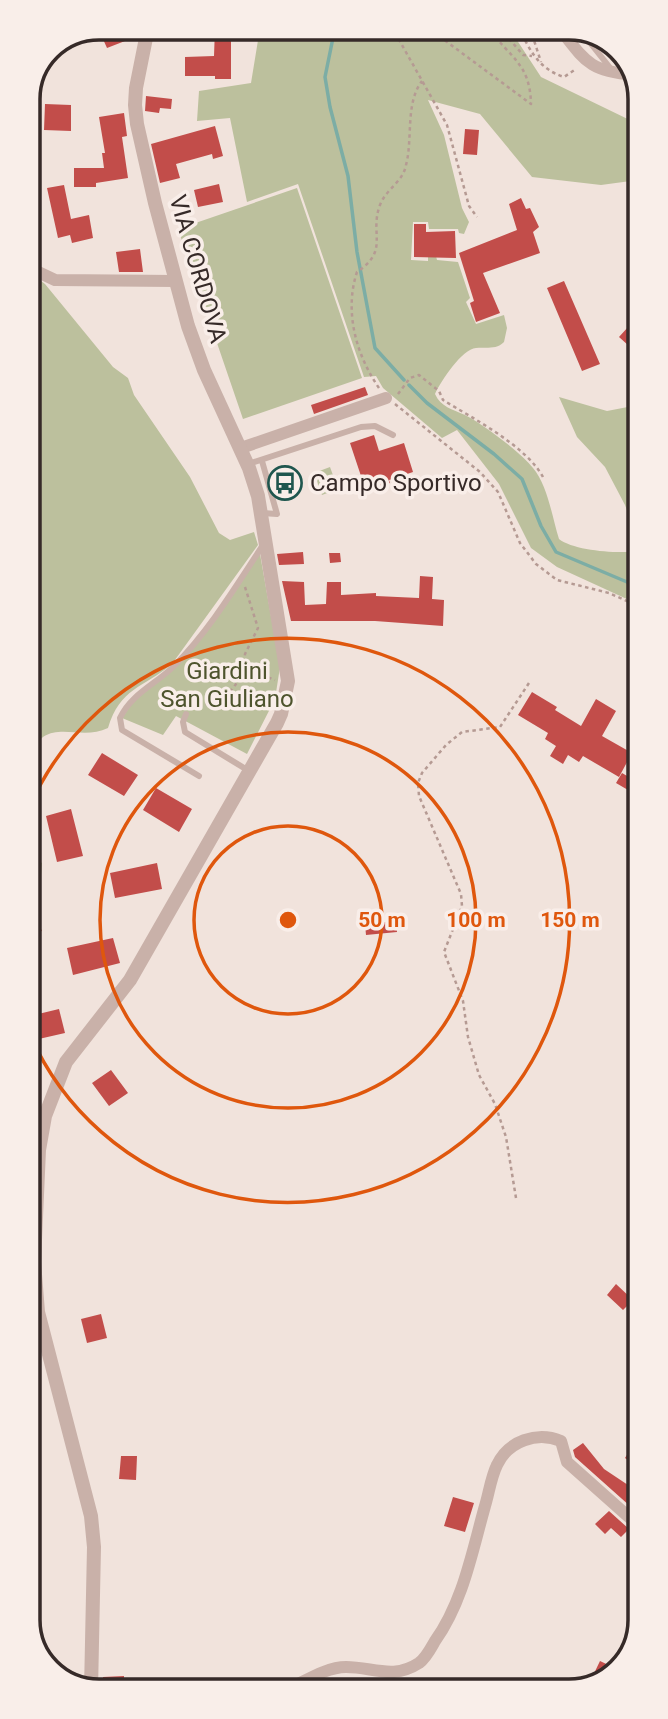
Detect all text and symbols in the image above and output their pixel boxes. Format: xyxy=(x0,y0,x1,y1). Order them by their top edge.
street label: VIA CORDOVA xyxy=(164,192,233,347)
bus stop icon: Campo Sportivo xyxy=(266,464,304,502)
place label: Campo Sportivo xyxy=(310,469,482,497)
park label: Giardini San Giuliano xyxy=(160,657,294,713)
centre of rings xyxy=(276,908,300,932)
text: 50 m xyxy=(358,908,406,932)
text: 100 m xyxy=(446,908,506,932)
text: 150 m xyxy=(540,908,600,932)

